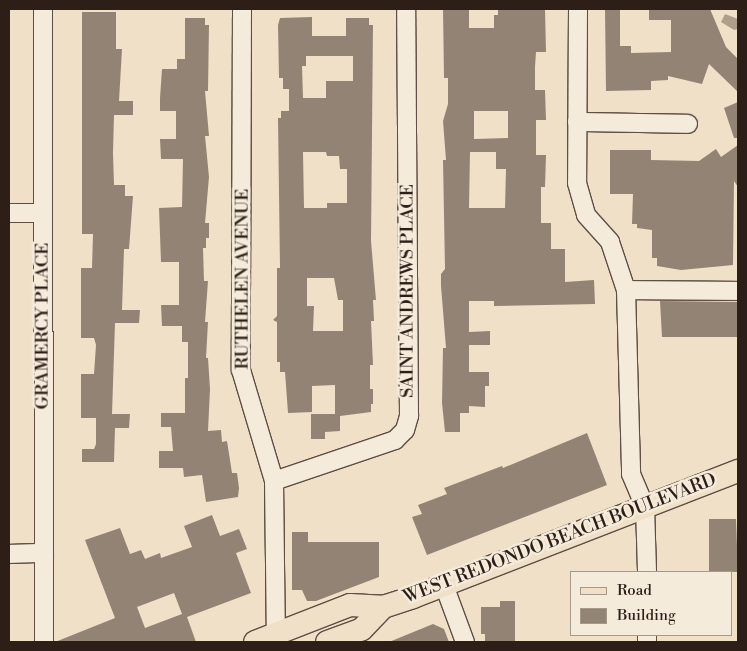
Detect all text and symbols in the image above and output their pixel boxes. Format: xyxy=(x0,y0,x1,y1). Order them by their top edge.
street label: SAINT ANDREWS PLACE xyxy=(397,184,419,398)
street label: RUTHELEN AVENUE xyxy=(232,188,254,370)
street label: GRAMERCY PLACE xyxy=(32,242,54,410)
street label: WEST REDONDO BEACH BOULEVARD xyxy=(401,469,719,609)
legend xyxy=(570,571,732,636)
text: Road xyxy=(617,581,652,600)
text: Building xyxy=(617,606,676,625)

